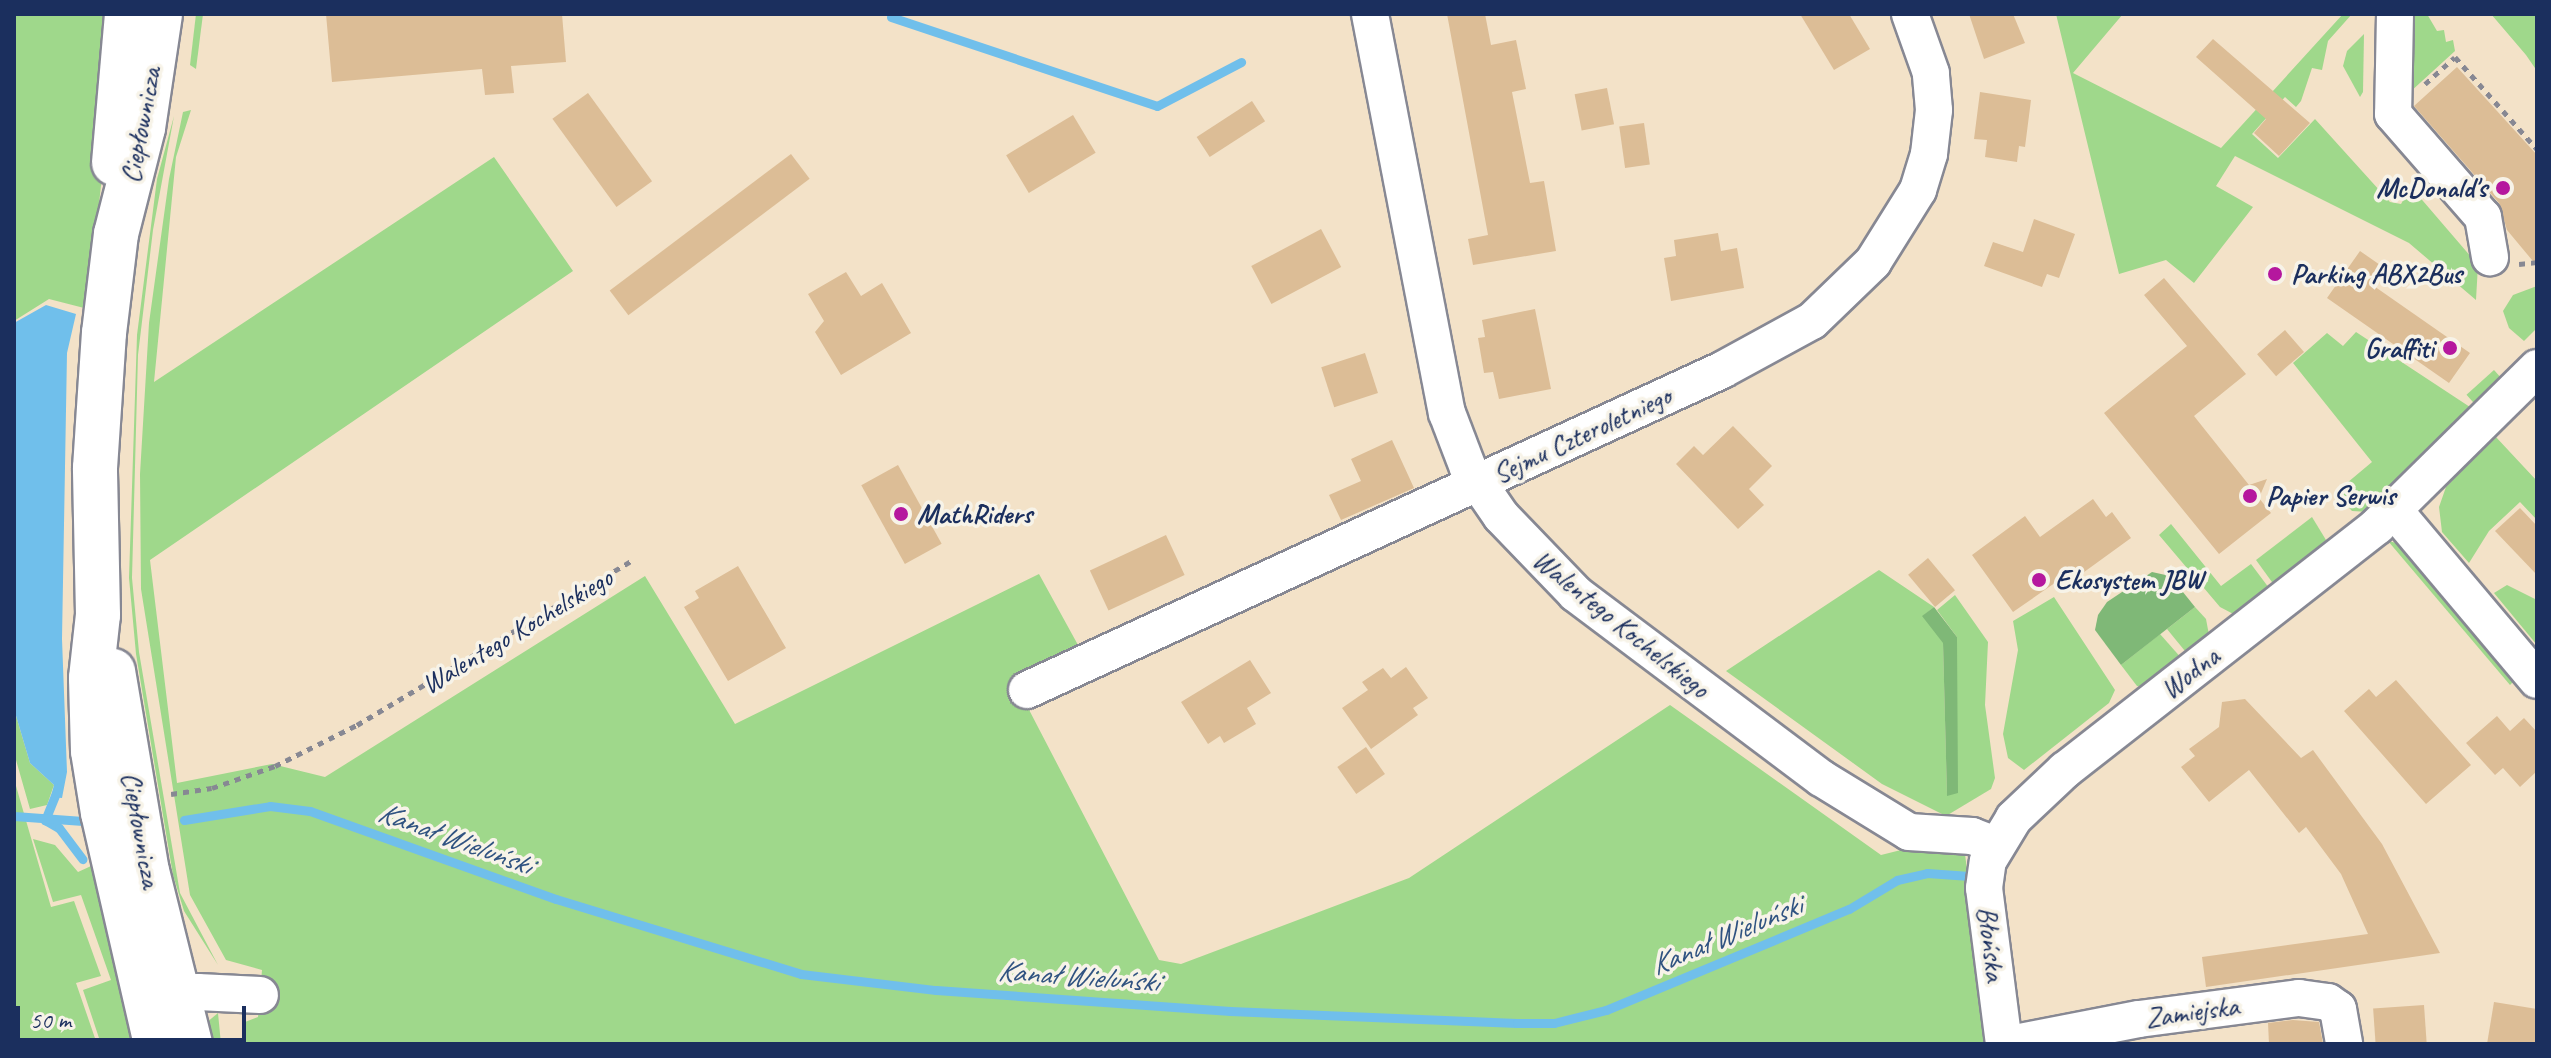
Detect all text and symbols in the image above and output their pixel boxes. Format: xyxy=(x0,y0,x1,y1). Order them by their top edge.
street label: Ciepłownicza xyxy=(113,64,169,186)
place label: McDonald's xyxy=(2376,171,2487,205)
marker: McDonald's xyxy=(2494,179,2512,197)
place label: Parking ABX2Bus xyxy=(2291,257,2462,291)
marker: Parking ABX2Bus xyxy=(2266,265,2284,283)
place label: Graffiti xyxy=(2365,331,2434,365)
marker: Graffiti xyxy=(2441,339,2459,357)
street label: Sejmu Czteroletniego xyxy=(1487,379,1677,491)
place label: Papier Serwis xyxy=(2266,479,2395,513)
marker: Papier Serwis xyxy=(2241,487,2259,505)
place label: MathRiders xyxy=(917,497,1032,531)
marker: MathRiders xyxy=(892,505,910,523)
street label: Walentego Kochelskiego xyxy=(1526,543,1716,705)
street label: Walentego Kochelskiego xyxy=(416,561,618,701)
place label: Ekosystem JBW xyxy=(2055,563,2203,597)
marker: Ekosystem JBW xyxy=(2030,571,2048,589)
street label: Wodna xyxy=(2154,640,2226,706)
street label: Ciepłownicza xyxy=(114,769,168,891)
water label: Kanał Wieluński xyxy=(373,794,537,882)
water label: Kanał Wieluński xyxy=(1645,887,1807,983)
street label: Błońska xyxy=(1970,905,2012,983)
water label: Kanał Wieluński xyxy=(997,952,1159,1000)
street label: Zamiejska xyxy=(2143,989,2241,1035)
scale bar xyxy=(20,990,250,1040)
text: 50 m xyxy=(30,1005,71,1035)

